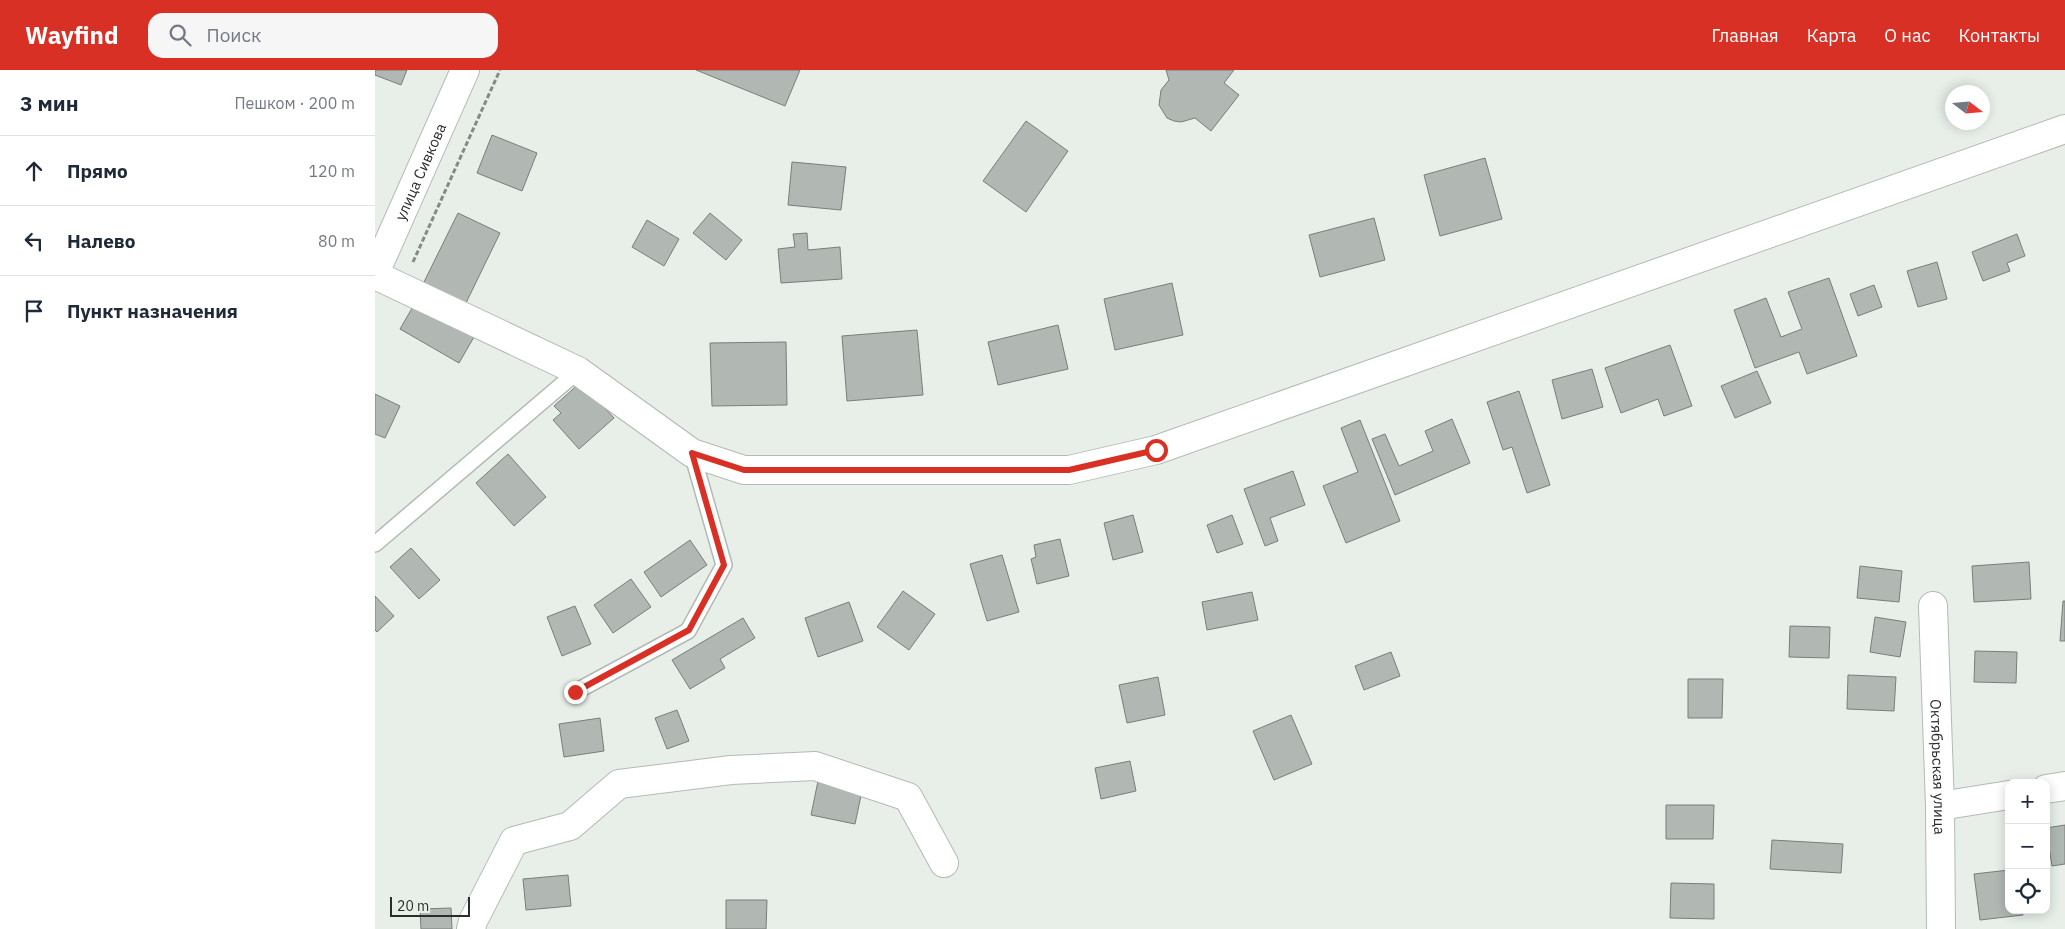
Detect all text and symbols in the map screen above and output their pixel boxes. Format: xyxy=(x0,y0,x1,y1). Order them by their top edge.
search box xyxy=(148,13,498,58)
text: Wayfind xyxy=(25,19,118,51)
icon: search xyxy=(166,21,194,49)
text: Поиск xyxy=(206,23,261,47)
text: Главная xyxy=(1711,24,1779,47)
text: Карта xyxy=(1807,24,1856,47)
text: О нас xyxy=(1884,24,1931,47)
text: Контакты xyxy=(1959,24,2040,47)
north arrow xyxy=(1945,85,1990,130)
text: 3 мин xyxy=(20,89,79,117)
text: Пешком · 200 m xyxy=(234,93,355,113)
street label: улица Сивкова xyxy=(390,120,450,223)
icon: ahead xyxy=(20,157,48,185)
text: Прямо xyxy=(67,159,128,183)
text: 120 m xyxy=(308,161,355,181)
icon: left xyxy=(20,227,48,255)
text: Налево xyxy=(67,229,136,253)
text: 80 m xyxy=(318,231,355,251)
icon: arrive xyxy=(20,297,48,325)
text: Пункт назначения xyxy=(67,299,238,323)
route start xyxy=(1145,439,1168,462)
route end xyxy=(564,681,587,704)
street label: Октябрьская улица xyxy=(1927,699,1950,835)
map controls xyxy=(2005,779,2050,914)
button: + xyxy=(2005,779,2050,824)
button: − xyxy=(2005,824,2050,869)
button: locate xyxy=(2005,869,2050,914)
scale bar xyxy=(390,894,470,917)
text: 20 m xyxy=(397,897,429,915)

